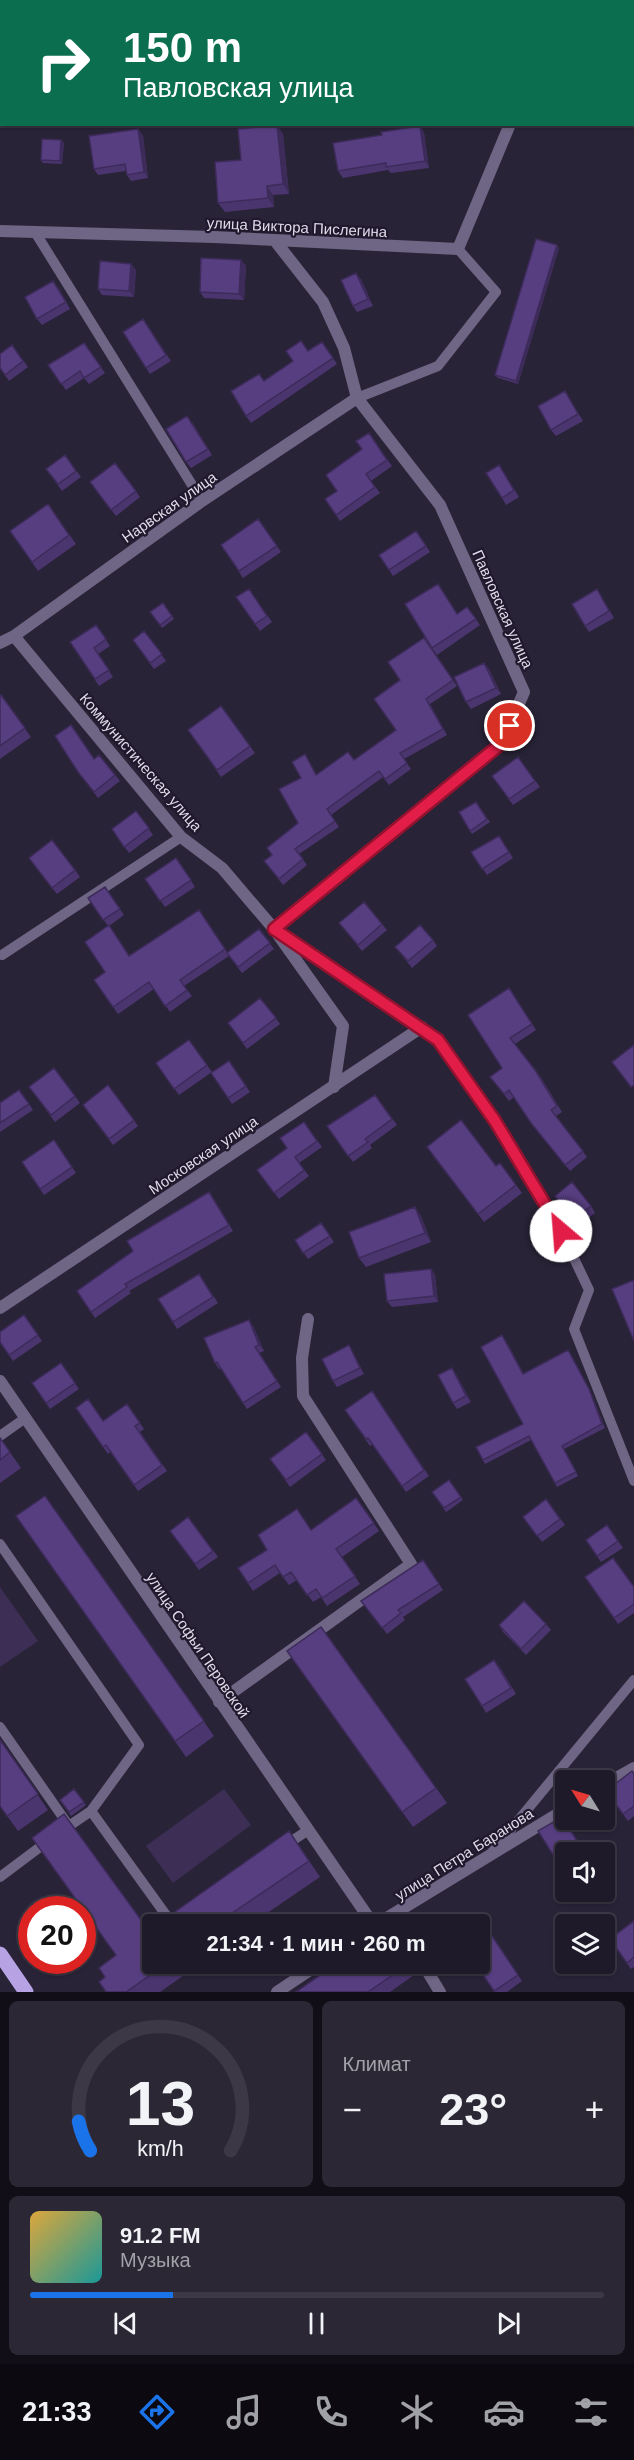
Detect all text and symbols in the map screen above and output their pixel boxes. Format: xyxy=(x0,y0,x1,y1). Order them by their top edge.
icon: right xyxy=(24,24,102,102)
text: 150 m xyxy=(123,24,242,71)
text: Павловская улица xyxy=(123,73,354,103)
street label: улица Виктора Пислегина xyxy=(206,214,388,240)
street label: Нарвская улица xyxy=(118,468,220,546)
street label: Павловская улица xyxy=(469,547,537,672)
street label: Коммунистическая улица xyxy=(76,690,206,835)
pin xyxy=(484,700,535,751)
icon: arrive xyxy=(493,709,526,742)
street label: Московская улица xyxy=(145,1112,261,1198)
position arrow xyxy=(529,1199,593,1263)
street label: улица Софьи Перовской xyxy=(143,1569,253,1721)
north arrow xyxy=(555,1770,615,1830)
map controls xyxy=(555,1770,615,1974)
street label: улица Петра Баранова xyxy=(392,1804,537,1903)
button: sound xyxy=(555,1842,615,1902)
speed limit sign: 20 xyxy=(18,1896,96,1974)
button: layers xyxy=(555,1914,615,1974)
text: 21:34 · 1 мин · 260 m xyxy=(206,1931,426,1956)
text: Климат xyxy=(343,2053,411,2075)
text: 13 xyxy=(126,2069,195,2138)
text: 23° xyxy=(439,2084,507,2135)
text: − xyxy=(343,2091,362,2128)
text: + xyxy=(585,2091,604,2128)
text: km/h xyxy=(138,2137,184,2161)
text: 91.2 FM xyxy=(120,2223,201,2248)
text: Музыка xyxy=(120,2249,191,2271)
icon: previous xyxy=(109,2307,142,2340)
icon: pause xyxy=(300,2307,333,2340)
icon: next xyxy=(492,2307,525,2340)
icon: directions xyxy=(136,2391,178,2433)
icon: music xyxy=(223,2391,265,2433)
icon: phone xyxy=(310,2391,352,2433)
icon: climate xyxy=(396,2391,438,2433)
icon: car xyxy=(483,2391,525,2433)
icon: filters xyxy=(570,2391,612,2433)
text: 21:33 xyxy=(22,2397,91,2427)

